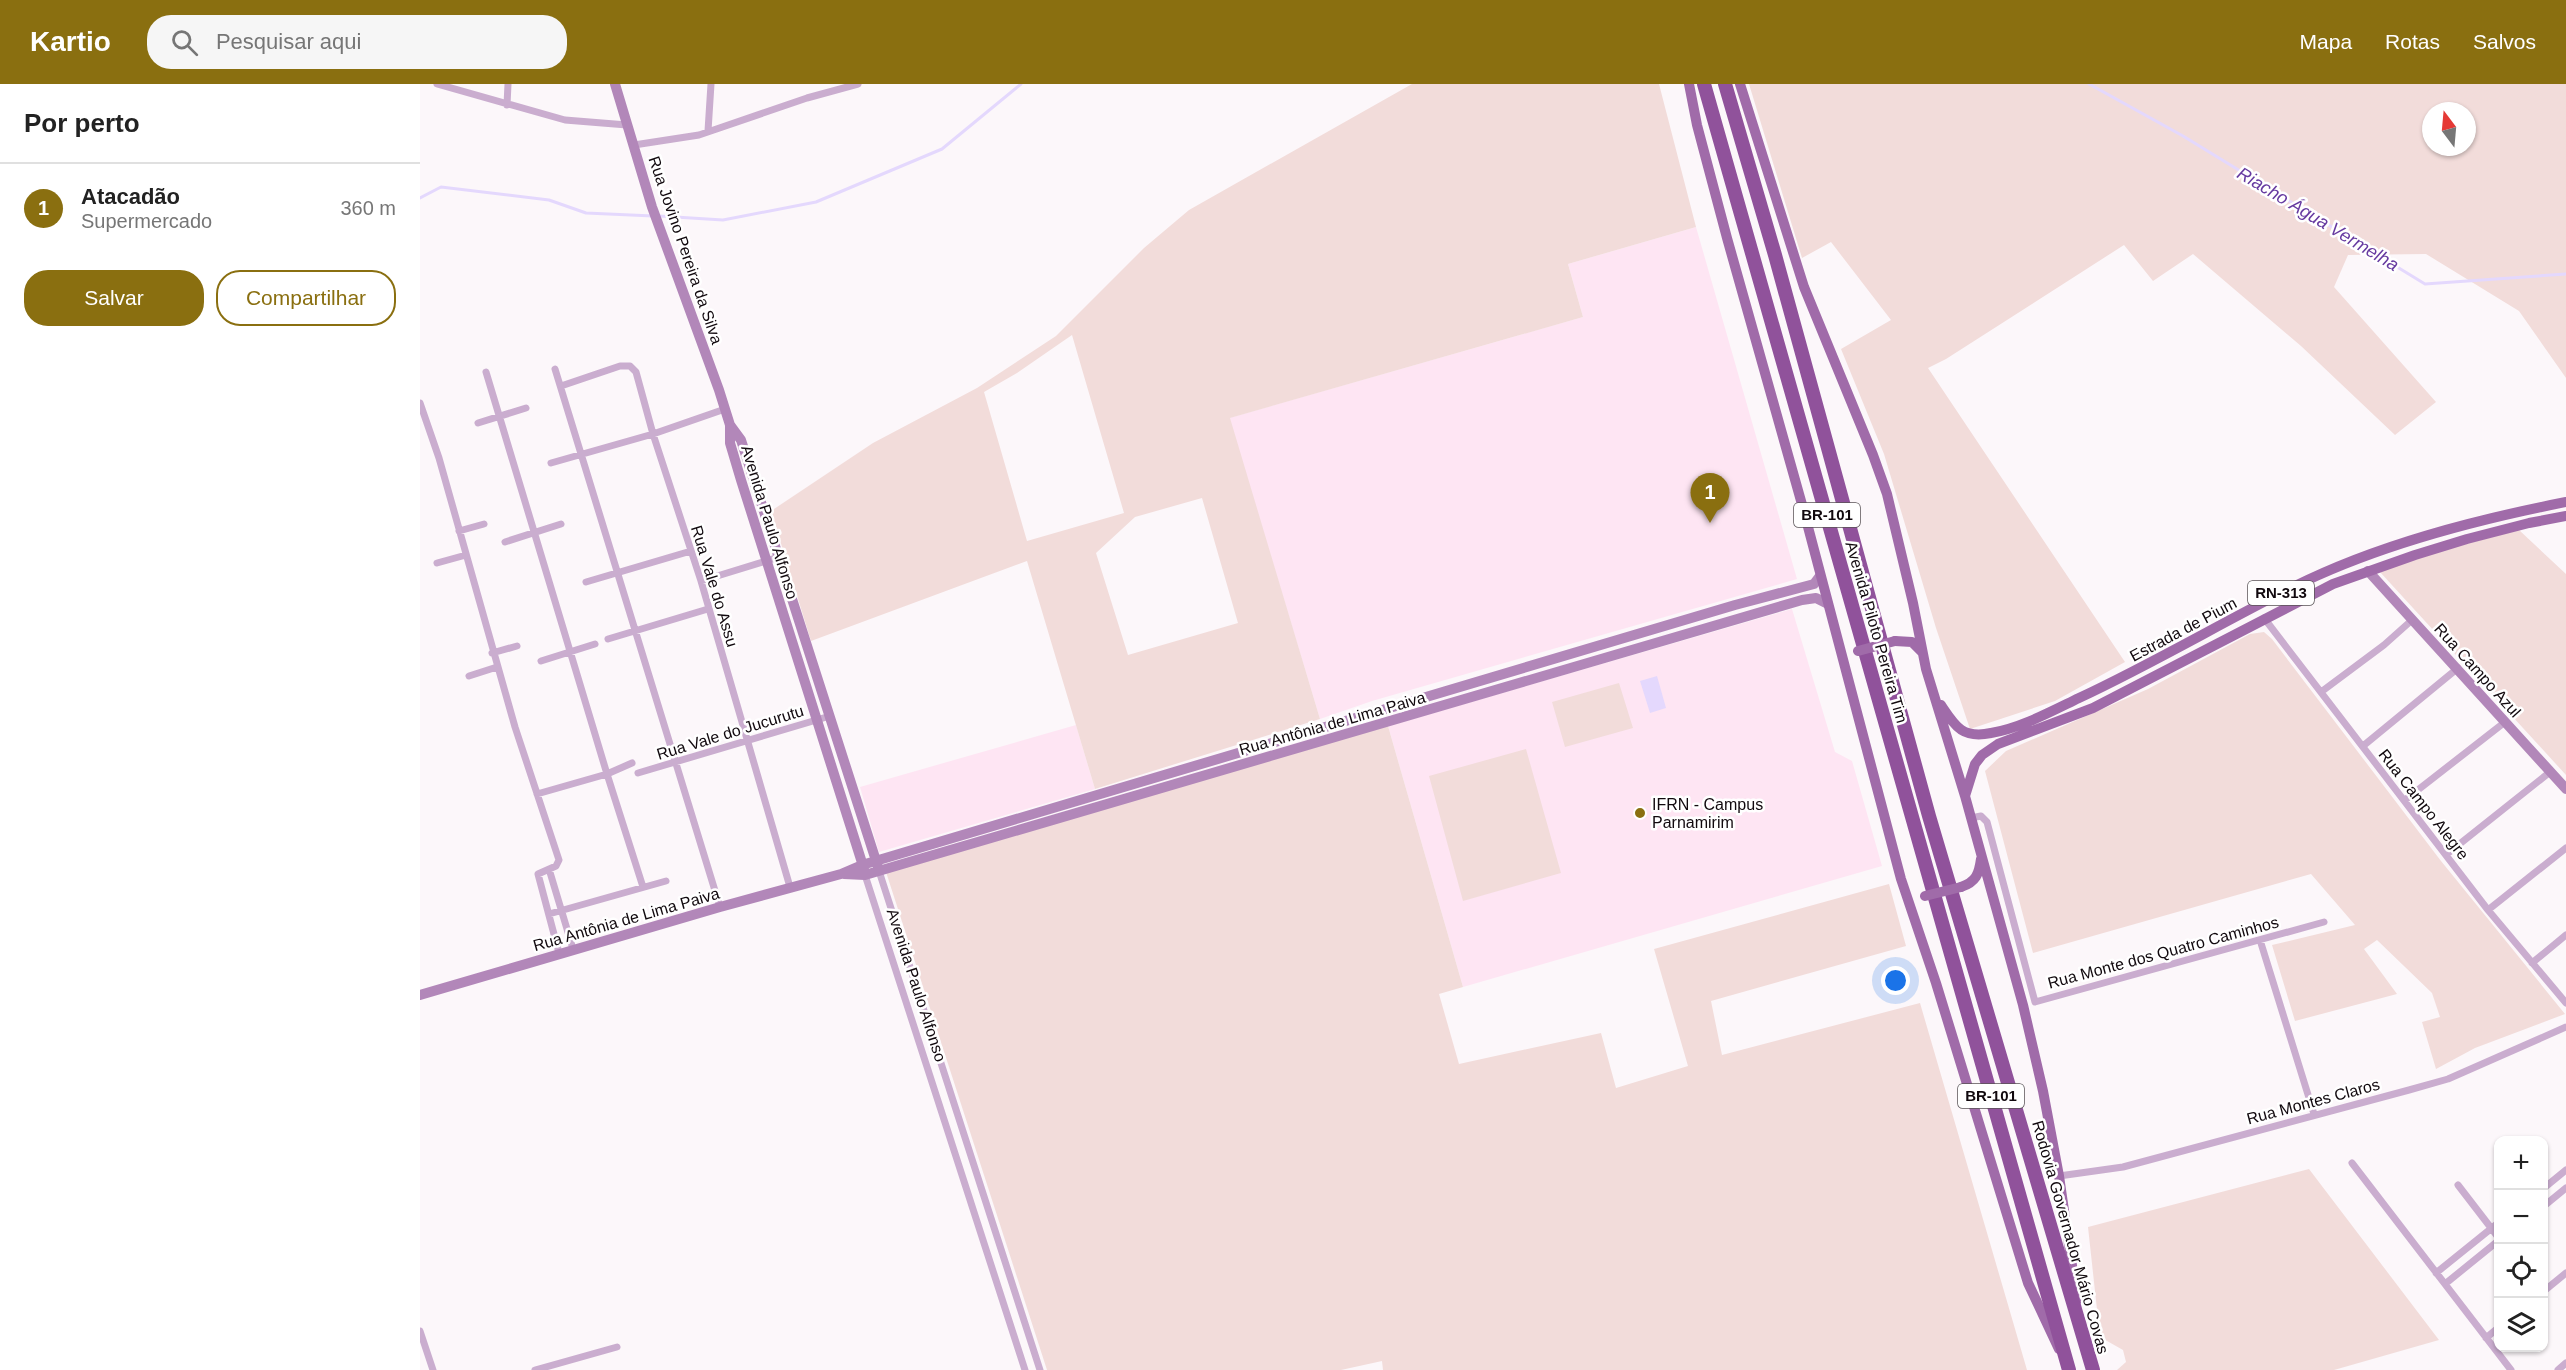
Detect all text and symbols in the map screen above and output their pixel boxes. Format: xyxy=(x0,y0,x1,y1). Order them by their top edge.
search box xyxy=(147,15,567,69)
text: Kartio xyxy=(30,26,111,57)
icon: search xyxy=(168,26,201,59)
text: Pesquisar aqui xyxy=(216,29,361,54)
text: Mapa xyxy=(2300,30,2352,53)
text: Rotas xyxy=(2385,30,2440,53)
text: Salvos xyxy=(2473,30,2536,53)
north arrow xyxy=(2422,102,2476,156)
text: Por perto xyxy=(24,108,140,138)
street label: Rua Jovino Pereira da Silva xyxy=(645,154,726,346)
water label: Riacho Água Vermelha xyxy=(2234,163,2402,275)
text: Atacadão xyxy=(81,184,180,209)
text: 1 xyxy=(38,197,49,219)
text: 360 m xyxy=(340,197,396,219)
text: Supermercado xyxy=(81,210,212,232)
button: Salvar xyxy=(24,270,204,326)
button: Compartilhar xyxy=(216,270,396,326)
street label: Avenida Paulo Alfonso xyxy=(738,443,801,601)
pin: 1 xyxy=(1690,474,1730,523)
road number: BR-101 xyxy=(1794,503,1860,527)
street label: Rua Vale do Assu xyxy=(688,523,741,649)
street label: Avenida Piloto Pereira Tim xyxy=(1842,539,1911,725)
road number: RN-313 xyxy=(2248,581,2314,605)
street label: Estrada de Pium xyxy=(2127,594,2239,665)
street label: Rua Campo Azul xyxy=(2431,620,2524,721)
street label: Rua Antônia de Lima Paiva xyxy=(1237,689,1427,758)
street label: Rua Vale do Jucurutu xyxy=(655,702,806,763)
street label: Rua Campo Alegre xyxy=(2375,746,2472,863)
place label: IFRN - Campus Parnamirim xyxy=(1652,796,1763,831)
marker: IFRN - Campus Parnamirim xyxy=(1633,806,1647,820)
street label: Rua Antônia de Lima Paiva xyxy=(531,885,721,954)
street label: Avenida Paulo Alfonso xyxy=(884,907,949,1064)
street label: Rua Monte dos Quatro Caminhos xyxy=(2046,913,2280,992)
your location xyxy=(1881,966,1910,995)
street label: Rua Montes Claros xyxy=(2245,1076,2381,1127)
road number: BR-101 xyxy=(1958,1084,2024,1108)
street label: Rodovia Governador Mário Covas xyxy=(2029,1119,2112,1356)
map controls xyxy=(2494,1136,2548,1352)
button: + xyxy=(2494,1136,2548,1190)
button: − xyxy=(2494,1190,2548,1244)
button: locate xyxy=(2494,1244,2548,1298)
button: layers xyxy=(2494,1298,2548,1352)

